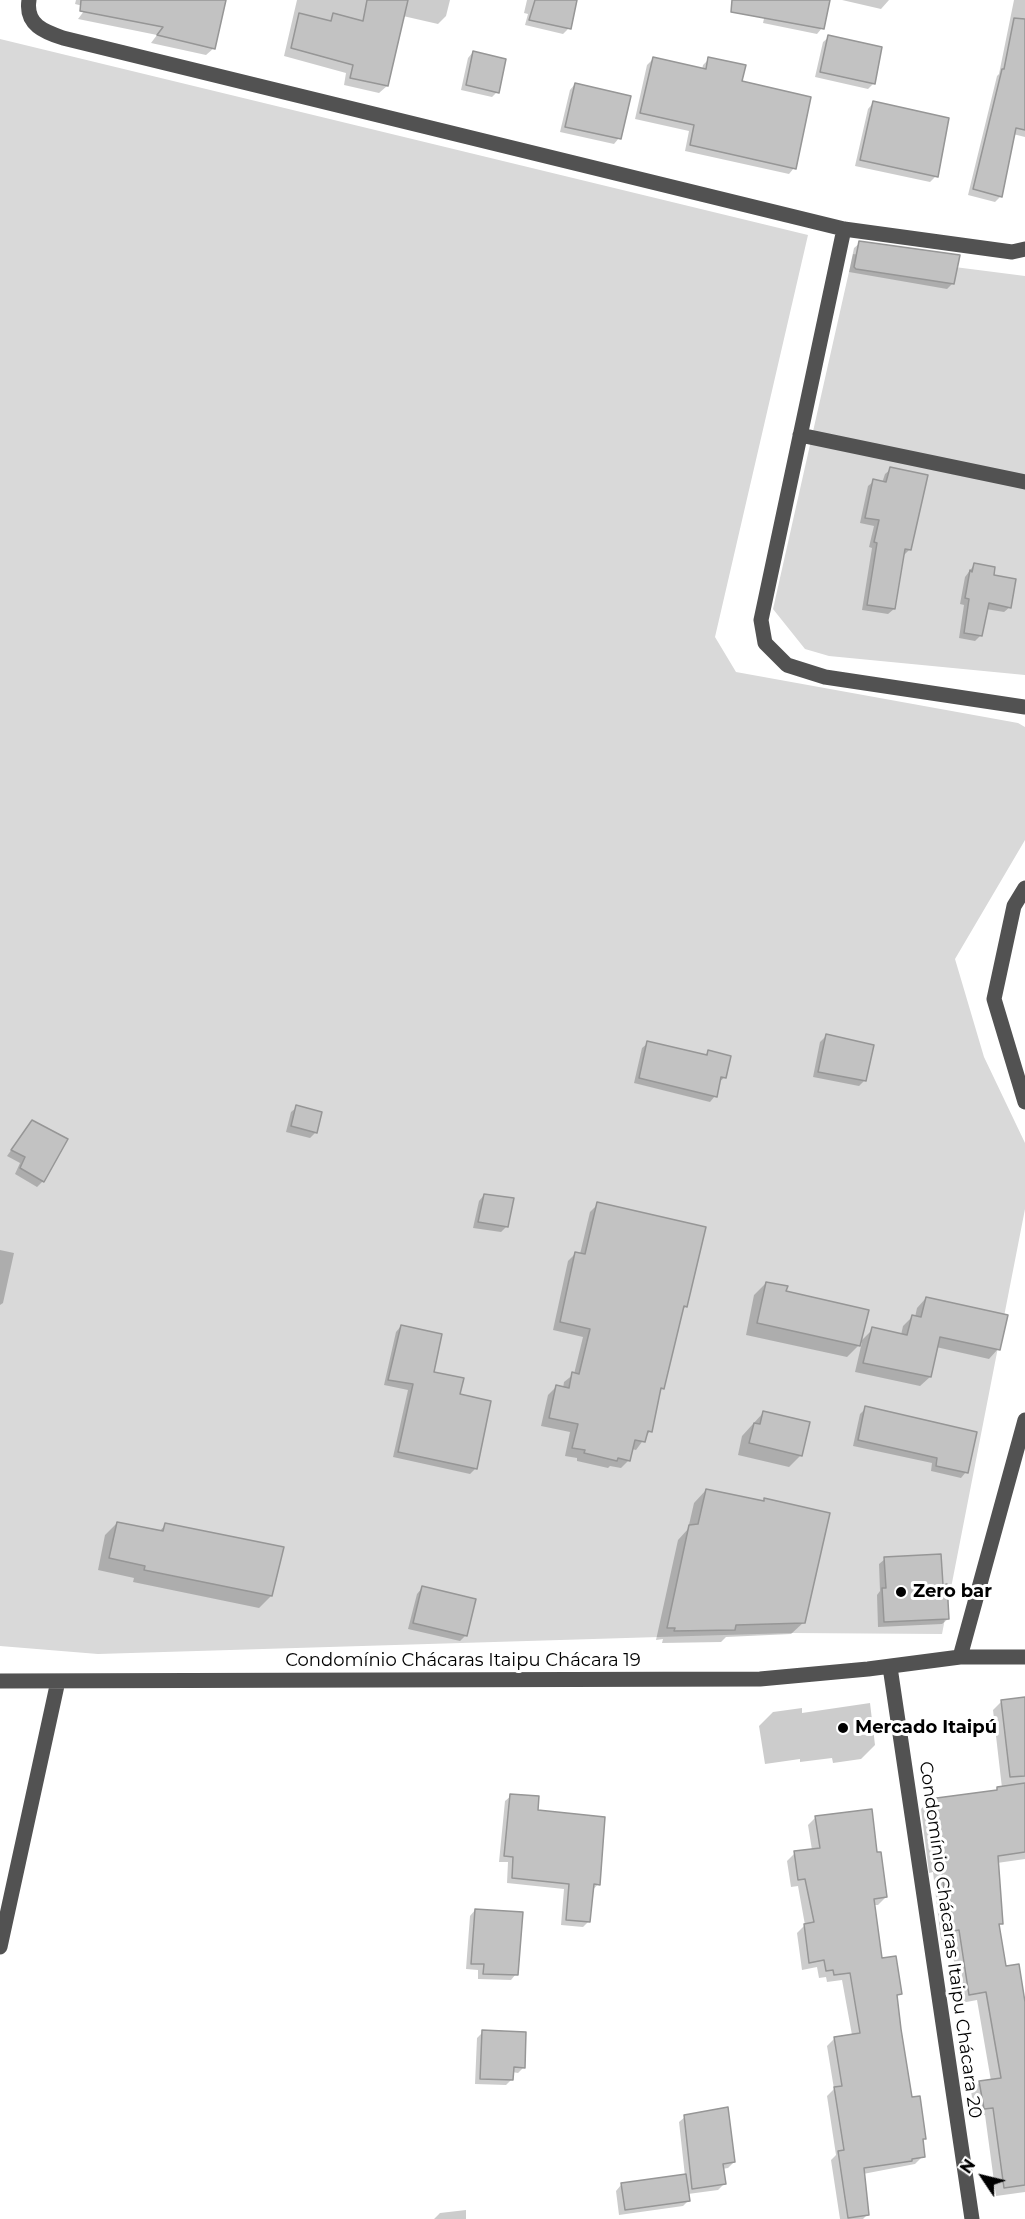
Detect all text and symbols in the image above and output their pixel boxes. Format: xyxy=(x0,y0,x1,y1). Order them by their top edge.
place label: Zero bar xyxy=(913,1581,992,1603)
marker: Zero bar xyxy=(894,1585,908,1599)
street label: Condomínio Chácaras Itaipu Chácara 19 xyxy=(285,1650,641,1672)
place label: Mercado Itaipú xyxy=(855,1717,997,1739)
marker: Mercado Itaipú xyxy=(836,1721,850,1735)
street label: Condomínio Chácaras Itaipu Chácara 20 xyxy=(914,1760,986,2120)
north arrow xyxy=(953,2147,1013,2207)
text: N xyxy=(956,2156,979,2177)

